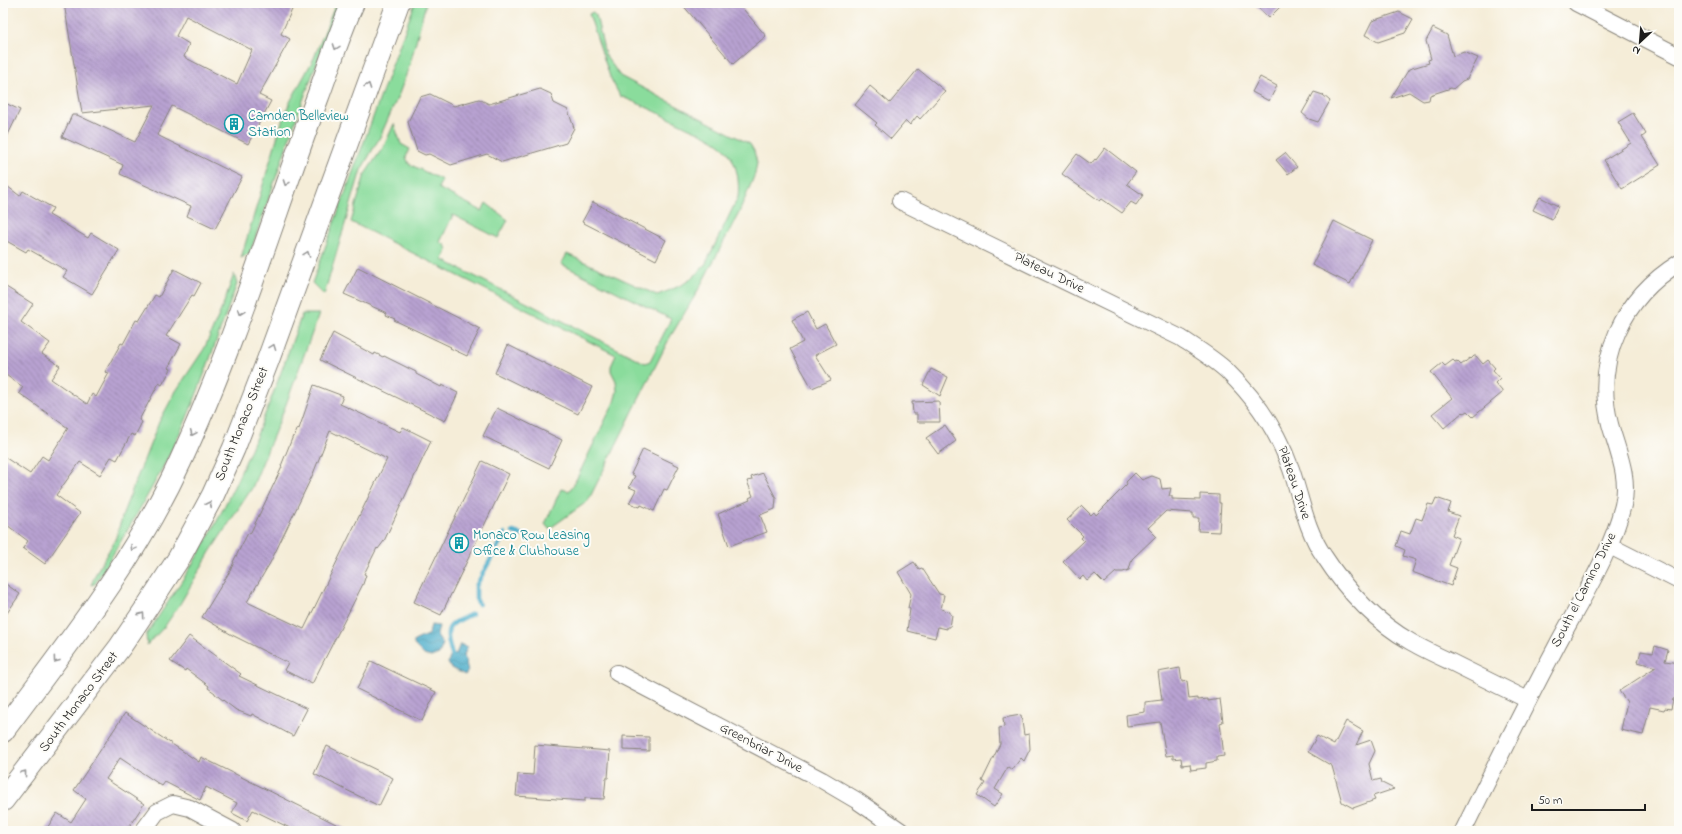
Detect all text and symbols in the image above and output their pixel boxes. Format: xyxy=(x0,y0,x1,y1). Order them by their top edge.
north arrow xyxy=(1620,22,1660,62)
text: N xyxy=(1629,41,1643,59)
one-way arrow xyxy=(332,44,340,51)
one-way arrow xyxy=(363,82,372,89)
place label: Camden Belleview Station xyxy=(248,106,349,143)
building icon: Camden Belleview Station xyxy=(223,113,245,135)
one-way arrow xyxy=(282,179,291,186)
street label: Plateau Drive xyxy=(1010,247,1089,300)
one-way arrow xyxy=(302,251,311,258)
one-way arrow xyxy=(237,308,245,315)
one-way arrow xyxy=(269,343,277,350)
street label: South Monaco Street xyxy=(209,363,275,484)
one-way arrow xyxy=(190,429,198,436)
street label: Plateau Drive xyxy=(1272,443,1317,523)
one-way arrow xyxy=(204,500,211,508)
place label: Monaco Row Leasing Office & Clubhouse xyxy=(473,525,590,562)
street label: South el Camino Drive xyxy=(1546,528,1622,651)
building icon: Monaco Row Leasing Office & Clubhouse xyxy=(448,532,470,554)
one-way arrow xyxy=(131,544,138,551)
one-way arrow xyxy=(137,612,145,619)
street label: South Monaco Street xyxy=(34,647,124,757)
one-way arrow xyxy=(53,656,61,663)
street label: Greenbriar Drive xyxy=(716,717,807,779)
one-way arrow xyxy=(20,771,27,778)
scale bar xyxy=(1532,786,1645,812)
text: 50 m xyxy=(1538,792,1562,810)

